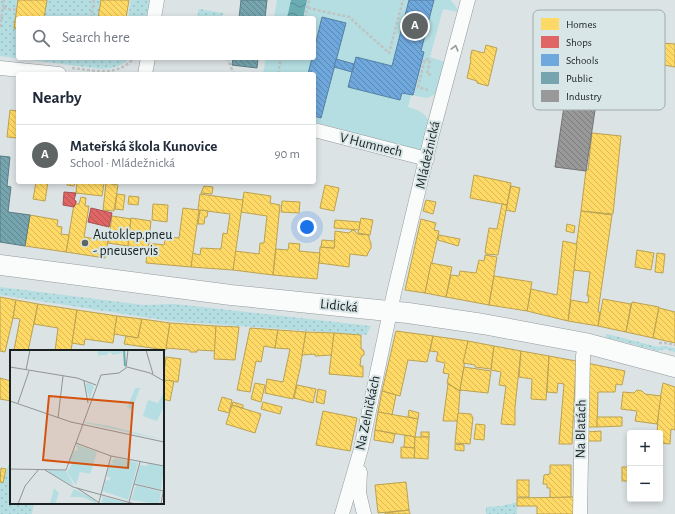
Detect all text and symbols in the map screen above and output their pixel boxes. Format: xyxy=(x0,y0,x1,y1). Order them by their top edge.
legend xyxy=(533,10,665,110)
pin: A xyxy=(402,11,428,41)
search box xyxy=(16,16,316,60)
text: Homes xyxy=(566,19,597,30)
icon: search xyxy=(30,27,52,49)
text: Search here xyxy=(62,30,130,45)
text: Shops xyxy=(566,37,592,48)
one-way arrow xyxy=(450,45,458,52)
text: Schools xyxy=(566,55,599,66)
text: Public xyxy=(566,73,593,84)
text: Nearby xyxy=(32,89,82,106)
text: Industry xyxy=(566,91,602,102)
street label: Mládežnická xyxy=(413,119,443,190)
street label: V Humnech xyxy=(338,130,404,160)
text: Mateřská škola Kunovice xyxy=(70,139,217,154)
text: A xyxy=(41,148,49,161)
text: 90 m xyxy=(274,148,300,161)
text: School · Mládežnická xyxy=(70,157,175,170)
your location xyxy=(297,217,317,237)
place label: Autoklep.pneu - pneuservis xyxy=(93,228,172,258)
marker: Autoklep.pneu - pneuservis xyxy=(80,238,90,248)
street label: Lidická xyxy=(319,297,359,315)
inset map xyxy=(10,350,164,504)
street label: Na Zelničkách xyxy=(353,374,383,452)
street label: Na Blatách xyxy=(573,399,589,459)
map controls xyxy=(627,430,663,502)
button: + xyxy=(627,430,663,466)
button: − xyxy=(627,466,663,502)

